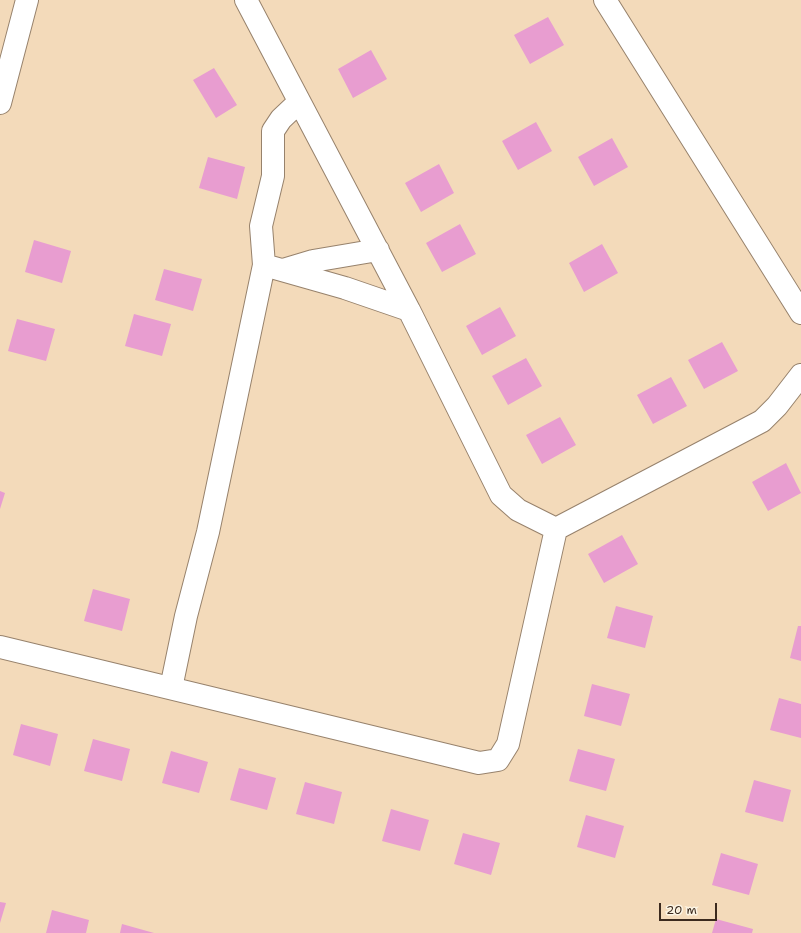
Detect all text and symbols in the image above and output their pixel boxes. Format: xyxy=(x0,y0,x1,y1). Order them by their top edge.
scale bar xyxy=(661,895,719,921)
text: 20 m xyxy=(666,902,697,918)

